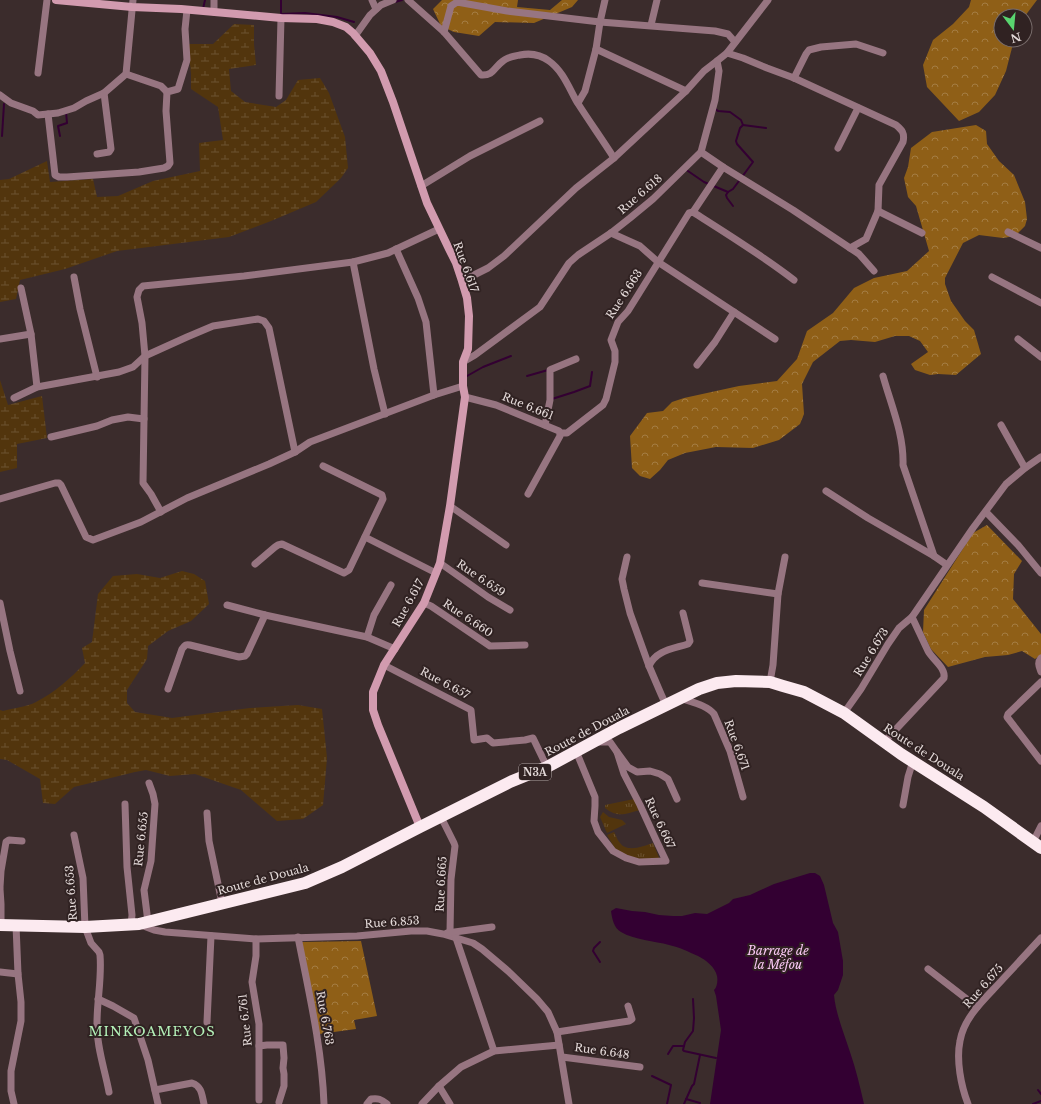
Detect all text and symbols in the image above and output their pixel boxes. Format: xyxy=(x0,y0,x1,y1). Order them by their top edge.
north arrow xyxy=(993,8,1033,48)
text: N xyxy=(1008,29,1023,46)
street label: Rue 6.618 xyxy=(615,171,665,217)
street label: Rue 6.617 xyxy=(450,240,482,295)
street label: Rue 6.663 xyxy=(603,266,645,321)
street label: Rue 6.661 xyxy=(500,389,556,423)
street label: Rue 6.659 xyxy=(454,557,508,599)
street label: Rue 6.617 xyxy=(389,576,427,630)
street label: Rue 6.660 xyxy=(440,596,496,640)
street label: Rue 6.673 xyxy=(851,625,892,679)
street label: Rue 6.657 xyxy=(418,664,473,702)
street label: Route de Douala xyxy=(542,702,632,759)
street label: Rue 6.671 xyxy=(721,718,753,772)
street label: Route de Douala xyxy=(881,721,968,784)
road number: N3A xyxy=(519,764,551,780)
street label: Rue 6.667 xyxy=(642,795,678,851)
street label: Rue 6.655 xyxy=(131,811,151,867)
street label: Rue 6.665 xyxy=(433,856,449,912)
street label: Route de Douala xyxy=(216,860,311,898)
street label: Rue 6.653 xyxy=(62,865,80,921)
street label: Rue 6.853 xyxy=(364,913,420,931)
water label: Barrage de la Méfou xyxy=(746,943,809,972)
street label: Rue 6.675 xyxy=(960,961,1006,1011)
street label: Rue 6.763 xyxy=(313,990,337,1046)
street label: Rue 6.761 xyxy=(235,993,255,1047)
district label: MINKOAMEYOS xyxy=(88,1023,216,1040)
street label: Rue 6.648 xyxy=(574,1040,630,1062)

